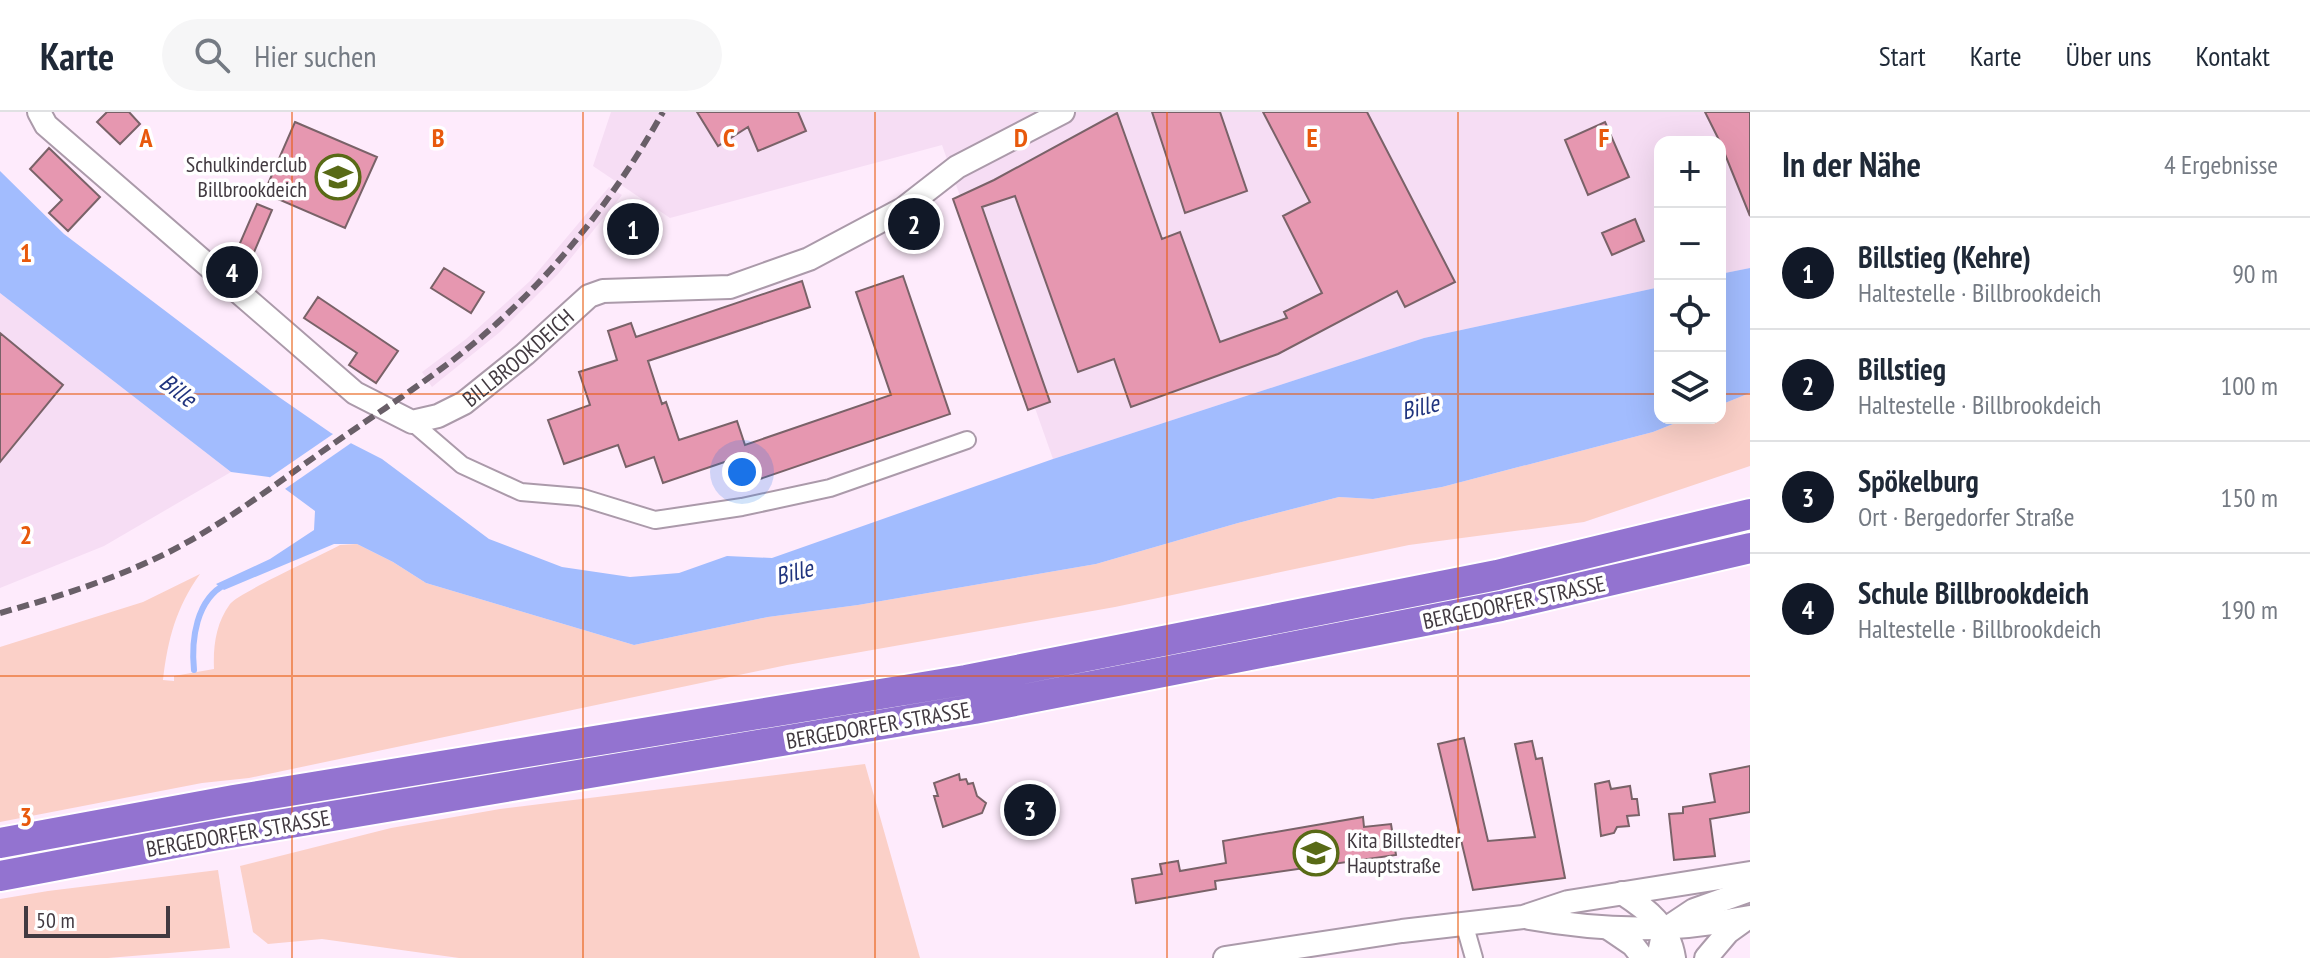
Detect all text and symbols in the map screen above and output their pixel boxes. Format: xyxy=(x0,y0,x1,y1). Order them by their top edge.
search box xyxy=(162,19,722,91)
text: Karte xyxy=(40,31,114,80)
icon: search xyxy=(190,33,234,77)
text: Hier suchen xyxy=(254,36,376,75)
text: Start xyxy=(1879,37,1926,74)
text: Karte xyxy=(1970,37,2022,74)
text: Über uns xyxy=(2066,37,2151,74)
text: Kontakt xyxy=(2195,37,2270,74)
text: A xyxy=(138,121,153,154)
text: B xyxy=(432,121,445,154)
text: C xyxy=(723,121,735,154)
text: D xyxy=(1014,121,1028,154)
text: E xyxy=(1306,121,1318,154)
text: F xyxy=(1599,121,1610,154)
map controls xyxy=(1654,136,1726,424)
button: + xyxy=(1654,136,1726,208)
text: In der Nähe xyxy=(1782,142,1921,186)
text: 4 Ergebnisse xyxy=(2164,148,2278,181)
place label: Schulkinderclub Billbrookdeich xyxy=(186,150,307,203)
school or university icon: Schulkinderclub Billbrookdeich xyxy=(314,153,362,201)
pin: 2 xyxy=(888,194,940,254)
pin: 1 xyxy=(607,199,659,259)
button: − xyxy=(1654,208,1726,280)
text: 1 xyxy=(20,236,32,269)
text: Billstieg (Kehre) xyxy=(1858,237,2031,276)
pin: 4 xyxy=(206,242,258,302)
text: 1 xyxy=(1802,257,1814,290)
text: 90 m xyxy=(2232,257,2278,290)
text: Haltestelle · Billbrookdeich xyxy=(1858,276,2101,309)
button: locate xyxy=(1654,280,1726,352)
street label: BILLBROOKDEICH xyxy=(457,303,579,413)
text: Billstieg xyxy=(1858,349,1946,388)
button: layers xyxy=(1654,352,1726,424)
water label: Bille xyxy=(154,366,204,415)
text: 2 xyxy=(1802,369,1814,402)
text: 100 m xyxy=(2220,369,2278,402)
water label: Bille xyxy=(1398,387,1444,427)
text: Haltestelle · Billbrookdeich xyxy=(1858,388,2101,421)
your location xyxy=(722,452,762,492)
text: Spökelburg xyxy=(1858,461,1979,500)
text: 3 xyxy=(1802,481,1814,514)
text: 150 m xyxy=(2220,481,2278,514)
text: Ort · Bergedorfer Straße xyxy=(1858,500,2075,533)
text: 2 xyxy=(20,518,32,551)
water label: Bille xyxy=(772,552,818,592)
street label: BERGEDORFER STRASSE xyxy=(1420,569,1608,635)
text: Schule Billbrookdeich xyxy=(1858,573,2089,612)
text: 4 xyxy=(1802,593,1814,626)
text: 190 m xyxy=(2220,593,2278,626)
text: Haltestelle · Billbrookdeich xyxy=(1858,612,2101,645)
street label: BERGEDORFER STRASSE xyxy=(784,695,972,755)
pin: 3 xyxy=(1004,780,1056,840)
text: 3 xyxy=(20,800,32,833)
street label: BERGEDORFER STRASSE xyxy=(144,803,332,863)
place label: Kita Billstedter Hauptstraße xyxy=(1347,826,1460,879)
school or university icon: Kita Billstedter Hauptstraße xyxy=(1292,829,1340,877)
scale bar xyxy=(24,902,170,938)
text: 50 m xyxy=(36,906,75,934)

